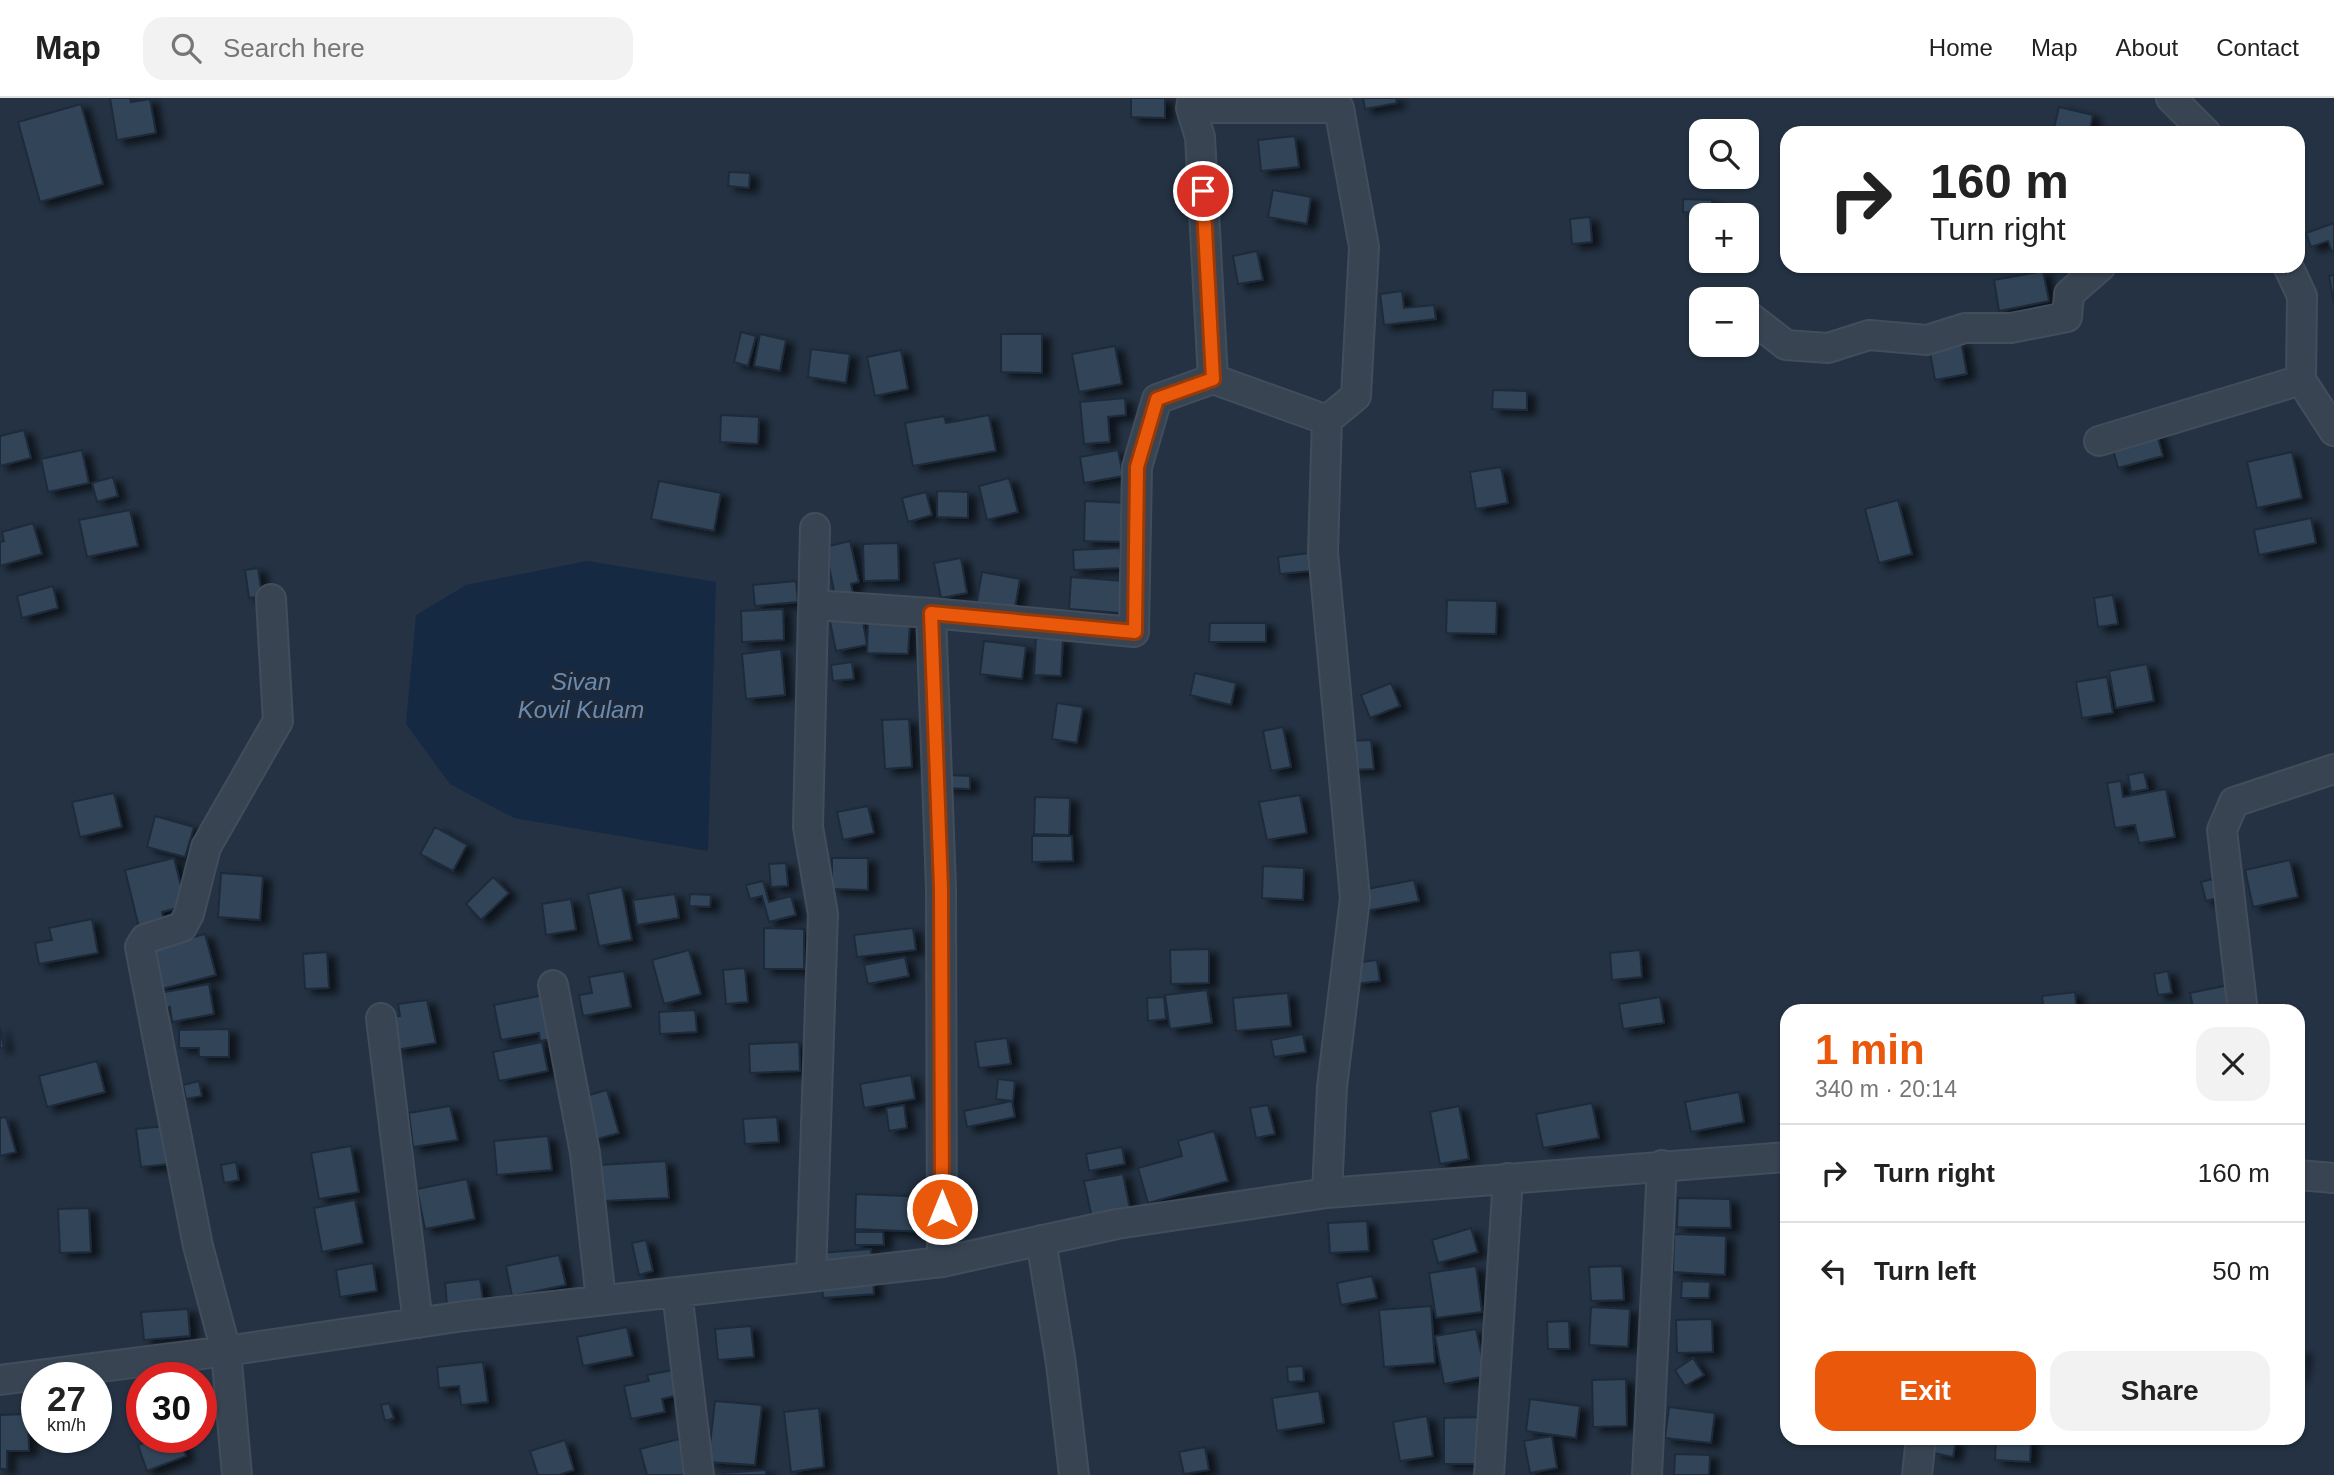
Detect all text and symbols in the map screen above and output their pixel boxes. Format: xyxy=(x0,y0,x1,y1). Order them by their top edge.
search box xyxy=(143,17,633,80)
text: Map xyxy=(35,29,101,66)
icon: search xyxy=(167,29,205,67)
text: Search here xyxy=(223,33,365,63)
text: Home xyxy=(1929,34,1993,61)
text: Map xyxy=(2031,34,2078,61)
text: About xyxy=(2116,34,2178,61)
text: Contact xyxy=(2216,34,2299,61)
map controls xyxy=(1689,119,1759,357)
button: search xyxy=(1689,119,1759,189)
icon: right xyxy=(1815,154,1906,245)
text: 160 m xyxy=(1930,154,2069,208)
pin xyxy=(1173,161,1233,221)
icon: arrive xyxy=(1184,172,1222,210)
button: + xyxy=(1689,203,1759,273)
text: Turn right xyxy=(1930,211,2066,247)
button: − xyxy=(1689,287,1759,357)
water label: Sivan Kovil Kulam xyxy=(518,668,644,723)
text: 1 min xyxy=(1815,1026,1925,1073)
button: close xyxy=(2196,1027,2270,1101)
text: 340 m · 20:14 xyxy=(1815,1076,1957,1102)
icon: right xyxy=(1815,1154,1853,1192)
text: Turn right xyxy=(1874,1158,1995,1188)
text: 160 m xyxy=(2198,1158,2270,1188)
position arrow xyxy=(905,1172,979,1246)
icon: left xyxy=(1815,1252,1853,1290)
text: Turn left xyxy=(1874,1256,1976,1286)
text: 50 m xyxy=(2212,1256,2270,1286)
button: Exit xyxy=(1815,1351,2036,1431)
button: Share xyxy=(2050,1351,2270,1431)
speed limit sign: 30 xyxy=(126,1362,217,1453)
text: 27 xyxy=(47,1379,86,1418)
text: km/h xyxy=(47,1415,86,1435)

